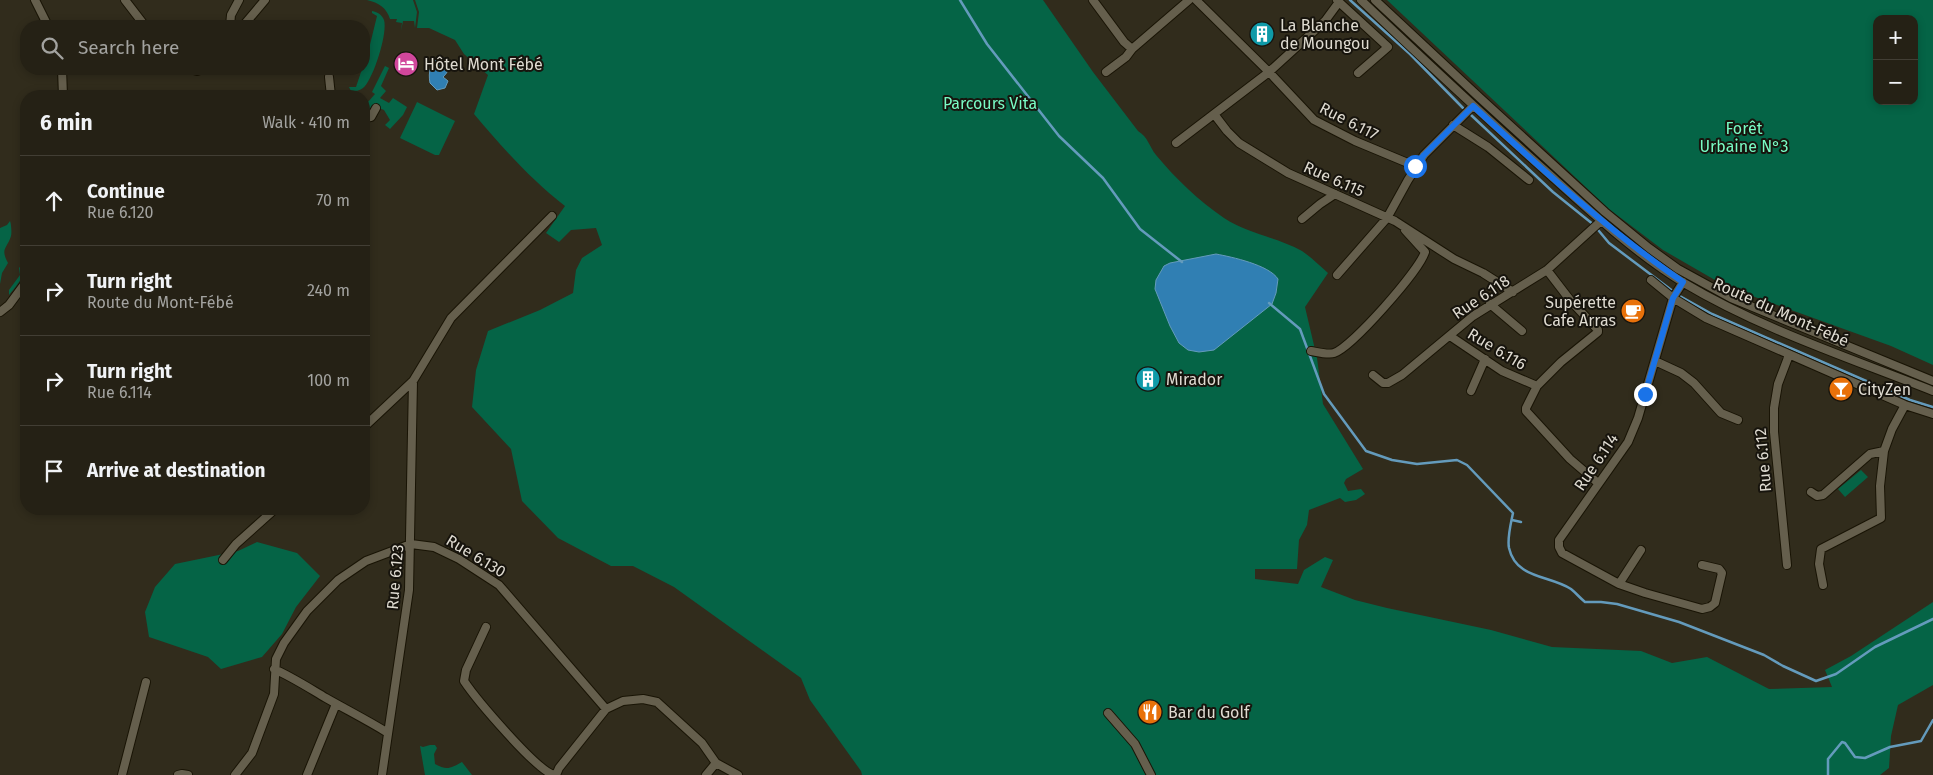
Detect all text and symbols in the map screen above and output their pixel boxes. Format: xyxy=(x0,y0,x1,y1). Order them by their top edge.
map controls xyxy=(1873,15,1918,105)
button: + xyxy=(1873,15,1918,60)
place label: La Blanche de Moungou xyxy=(1280,16,1370,53)
search box xyxy=(20,20,370,75)
building icon: La Blanche de Moungou xyxy=(1249,21,1275,47)
icon: search xyxy=(38,34,66,62)
text: Search here xyxy=(78,36,179,59)
hotel icon: Hôtel Mont Fébé xyxy=(393,51,419,77)
place label: Hôtel Mont Fébé xyxy=(424,55,543,74)
button: − xyxy=(1873,60,1918,105)
park label: Parcours Vita xyxy=(943,94,1037,113)
street label: Rue 6.117 xyxy=(1316,98,1382,144)
text: 6 min xyxy=(40,110,93,136)
text: Walk · 410 m xyxy=(262,113,350,132)
park label: Forêt Urbaine N°3 xyxy=(1700,119,1788,156)
route start xyxy=(1404,155,1427,178)
street label: Rue 6.115 xyxy=(1301,157,1367,201)
text: Continue xyxy=(87,180,165,203)
icon: ahead xyxy=(40,187,68,215)
text: 70 m xyxy=(316,191,350,210)
text: Rue 6.120 xyxy=(87,203,154,222)
text: Turn right xyxy=(87,270,172,293)
street label: Rue 6.118 xyxy=(1449,271,1513,323)
street label: Route du Mont-Fébé xyxy=(1710,273,1852,351)
icon: right xyxy=(40,277,68,305)
text: 240 m xyxy=(307,281,350,300)
text: Route du Mont-Fébé xyxy=(87,293,234,312)
place label: Supérette Cafe Arras xyxy=(1543,293,1616,330)
cafe icon: Supérette Cafe Arras xyxy=(1620,298,1646,324)
street label: Rue 6.116 xyxy=(1464,324,1530,374)
text: Turn right xyxy=(87,360,172,383)
building icon: Mirador xyxy=(1135,366,1161,392)
icon: right xyxy=(40,367,68,395)
place label: Mirador xyxy=(1166,370,1223,389)
text: 100 m xyxy=(307,371,350,390)
bar icon: CityZen xyxy=(1828,376,1854,402)
place label: CityZen xyxy=(1858,380,1911,399)
text: Rue 6.114 xyxy=(87,383,152,402)
route end xyxy=(1634,383,1657,406)
street label: Rue 6.112 xyxy=(1751,427,1775,493)
street label: Rue 6.114 xyxy=(1570,429,1622,494)
icon: arrive xyxy=(40,457,68,485)
text: Arrive at destination xyxy=(87,459,266,482)
street label: Rue 6.130 xyxy=(443,531,509,581)
street label: Rue 6.123 xyxy=(383,544,407,610)
restaurant icon: Bar du Golf xyxy=(1137,699,1163,725)
place label: Bar du Golf xyxy=(1168,703,1251,722)

